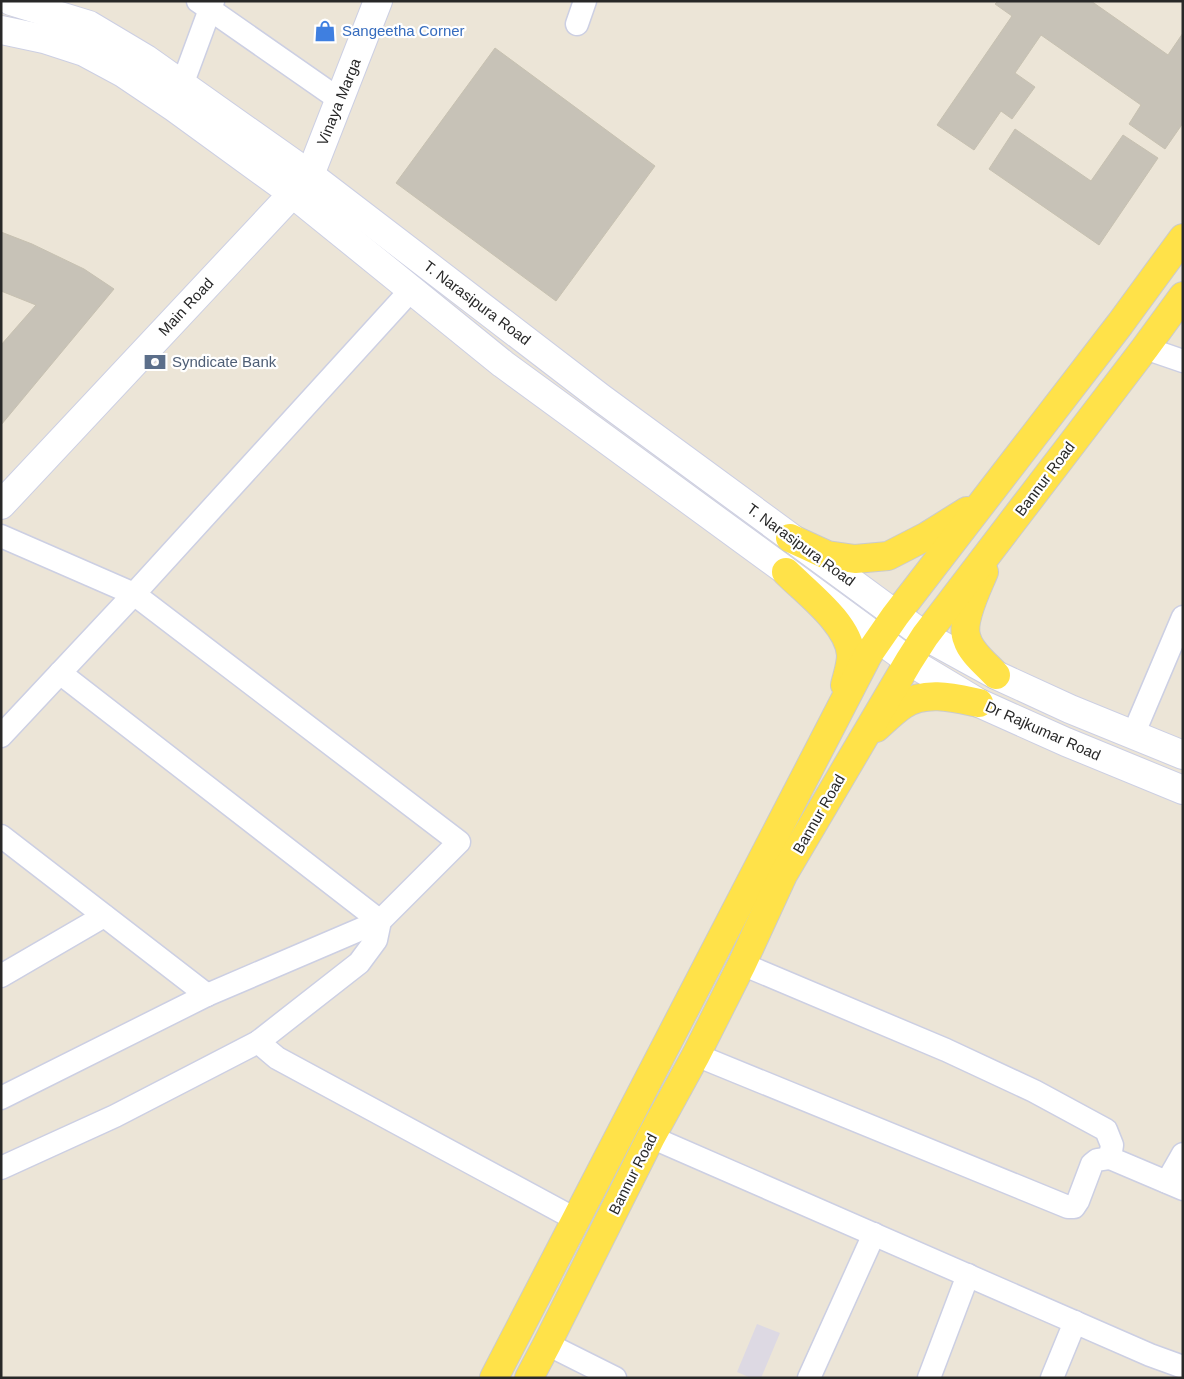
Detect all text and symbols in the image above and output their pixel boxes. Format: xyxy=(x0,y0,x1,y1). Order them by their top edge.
shop icon: Sangeetha Corner xyxy=(312,18,338,44)
place label: Sangeetha Corner xyxy=(342,22,465,39)
street label: Vinaya Marga xyxy=(313,55,364,148)
street label: T. Narasipura Road xyxy=(421,257,534,348)
street label: Main Road xyxy=(155,274,217,339)
bank icon: Syndicate Bank xyxy=(142,349,168,375)
place label: Syndicate Bank xyxy=(172,353,277,370)
street label: Bannur Road xyxy=(1011,438,1078,519)
street label: T. Narasipura Road xyxy=(744,500,859,589)
street label: Dr Rajkumar Road xyxy=(983,698,1103,764)
street label: Bannur Road xyxy=(789,771,848,856)
street label: Bannur Road xyxy=(605,1131,660,1217)

